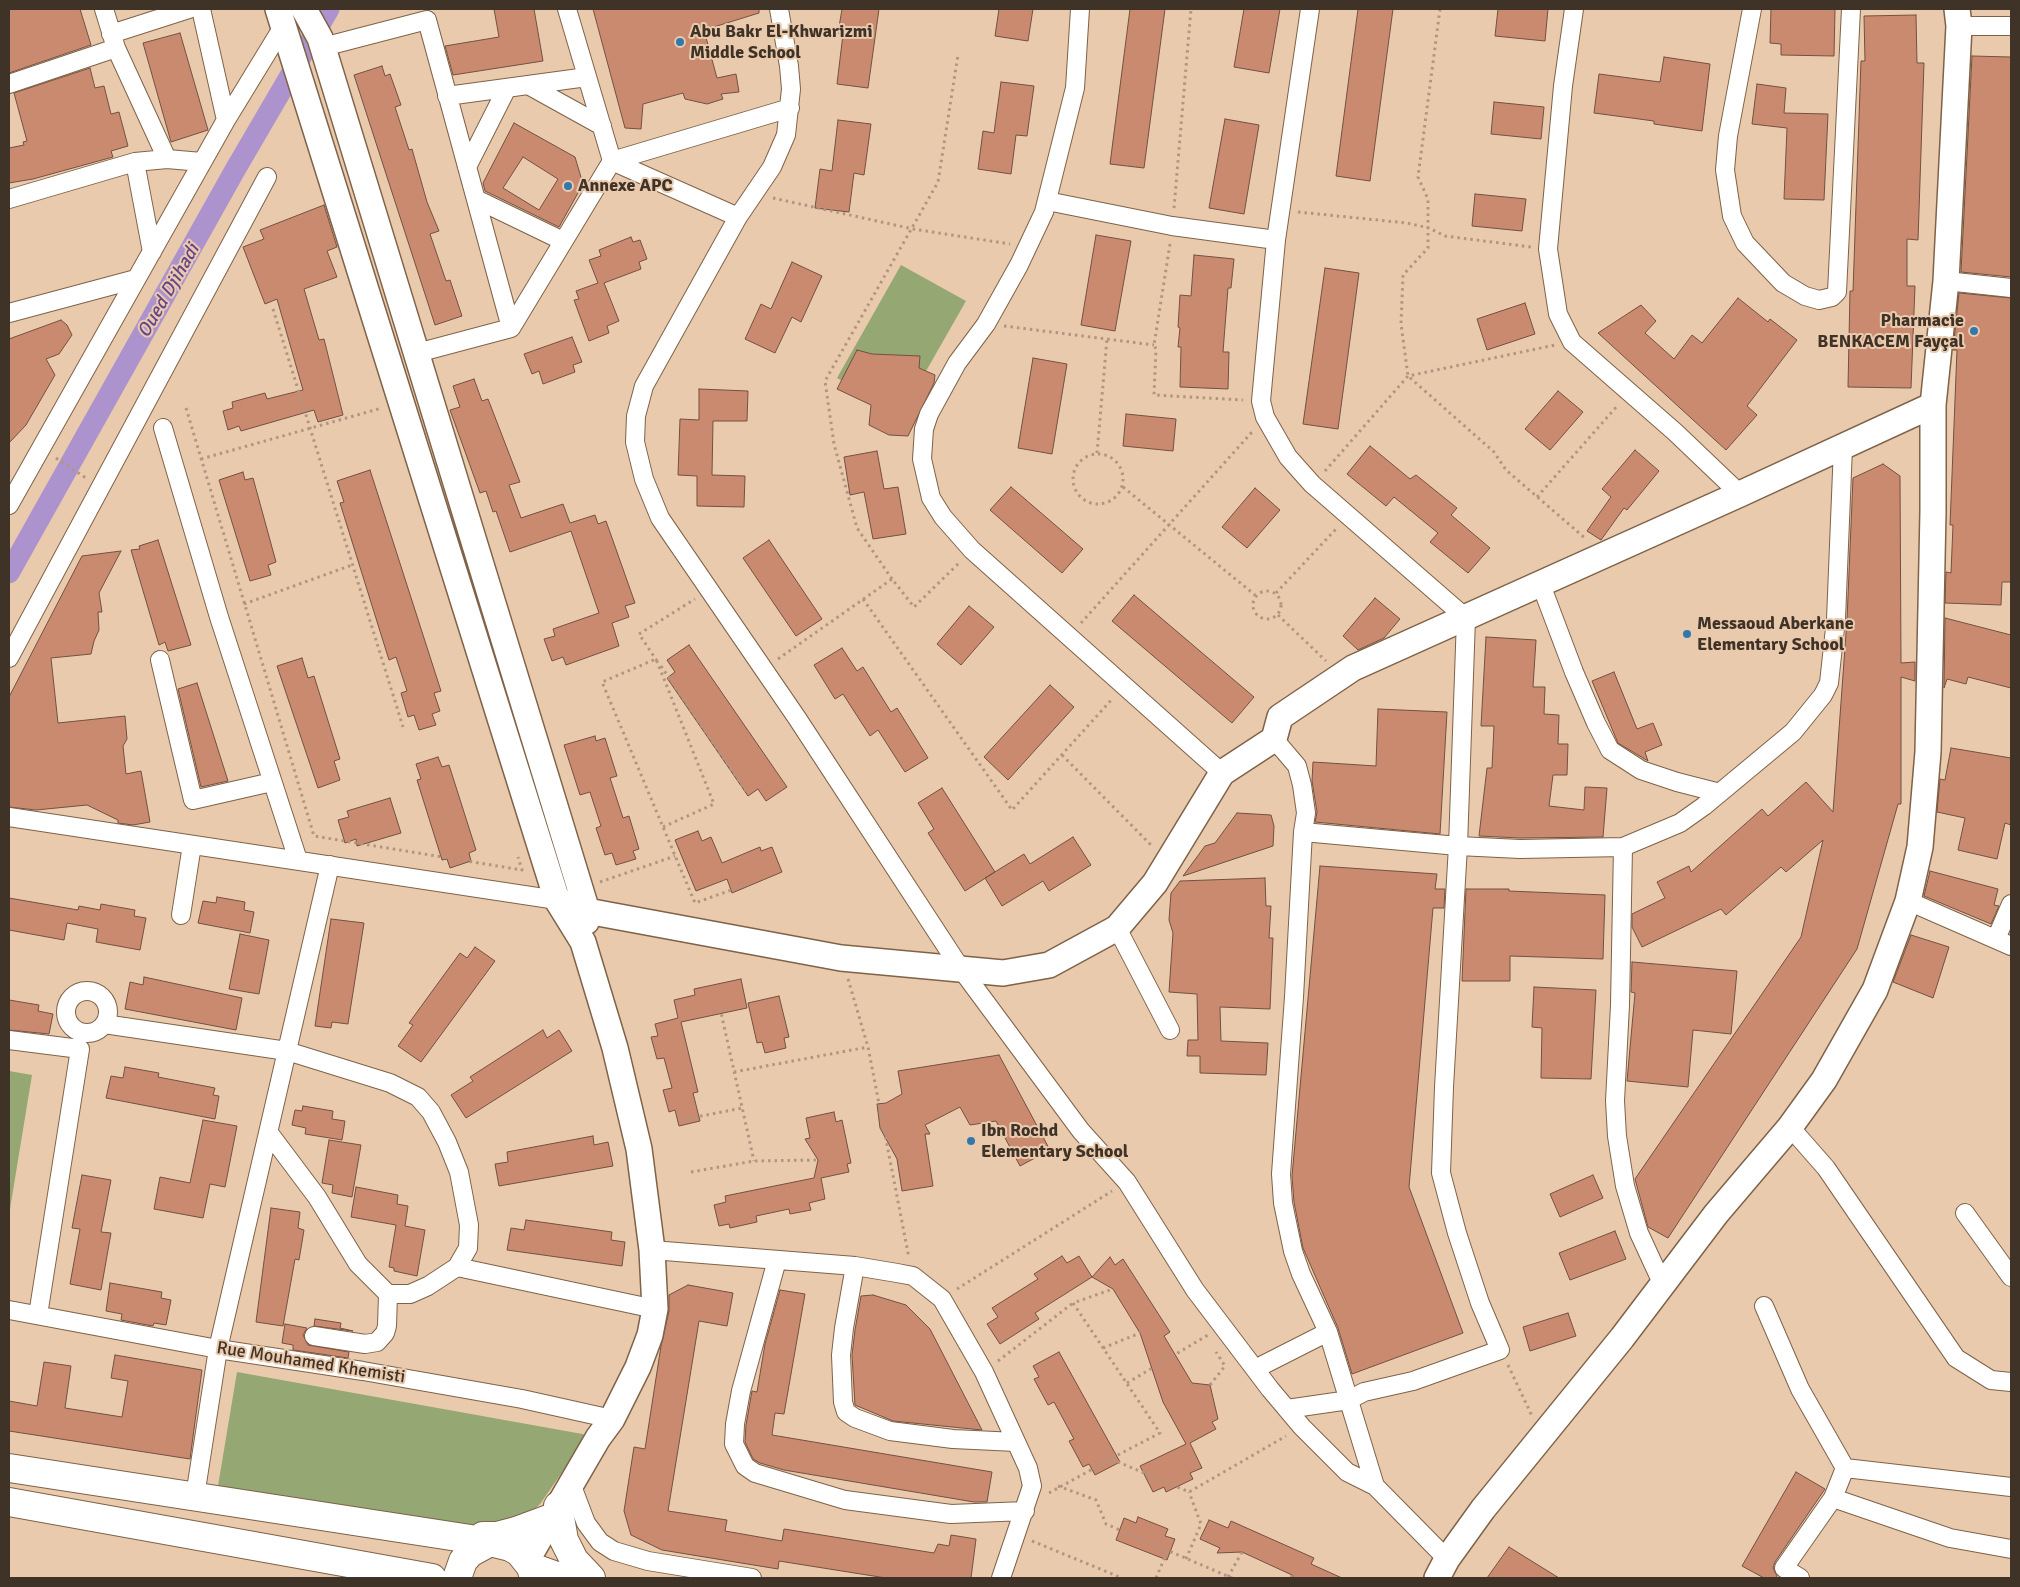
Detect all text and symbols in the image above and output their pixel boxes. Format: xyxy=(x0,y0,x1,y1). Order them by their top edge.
place label: Abu Bakr El-Khwarizmi Middle School xyxy=(690,21,873,64)
marker: Abu Bakr El-Khwarizmi Middle School xyxy=(674,36,686,48)
place label: Annexe APC xyxy=(578,175,672,197)
marker: Annexe APC xyxy=(562,180,574,192)
water label: Oued Djihadi xyxy=(133,240,205,342)
place label: Pharmacie BENKACEM Fayçal xyxy=(1817,310,1964,352)
marker: Pharmacie BENKACEM Fayçal xyxy=(1968,325,1980,337)
place label: Messaoud Aberkane Elementary School xyxy=(1697,613,1854,656)
marker: Messaoud Aberkane Elementary School xyxy=(1681,628,1693,640)
place label: Ibn Rochd Elementary School xyxy=(981,1120,1128,1162)
marker: Ibn Rochd Elementary School xyxy=(965,1135,977,1147)
street label: Rue Mouhamed Khemisti xyxy=(215,1337,407,1389)

